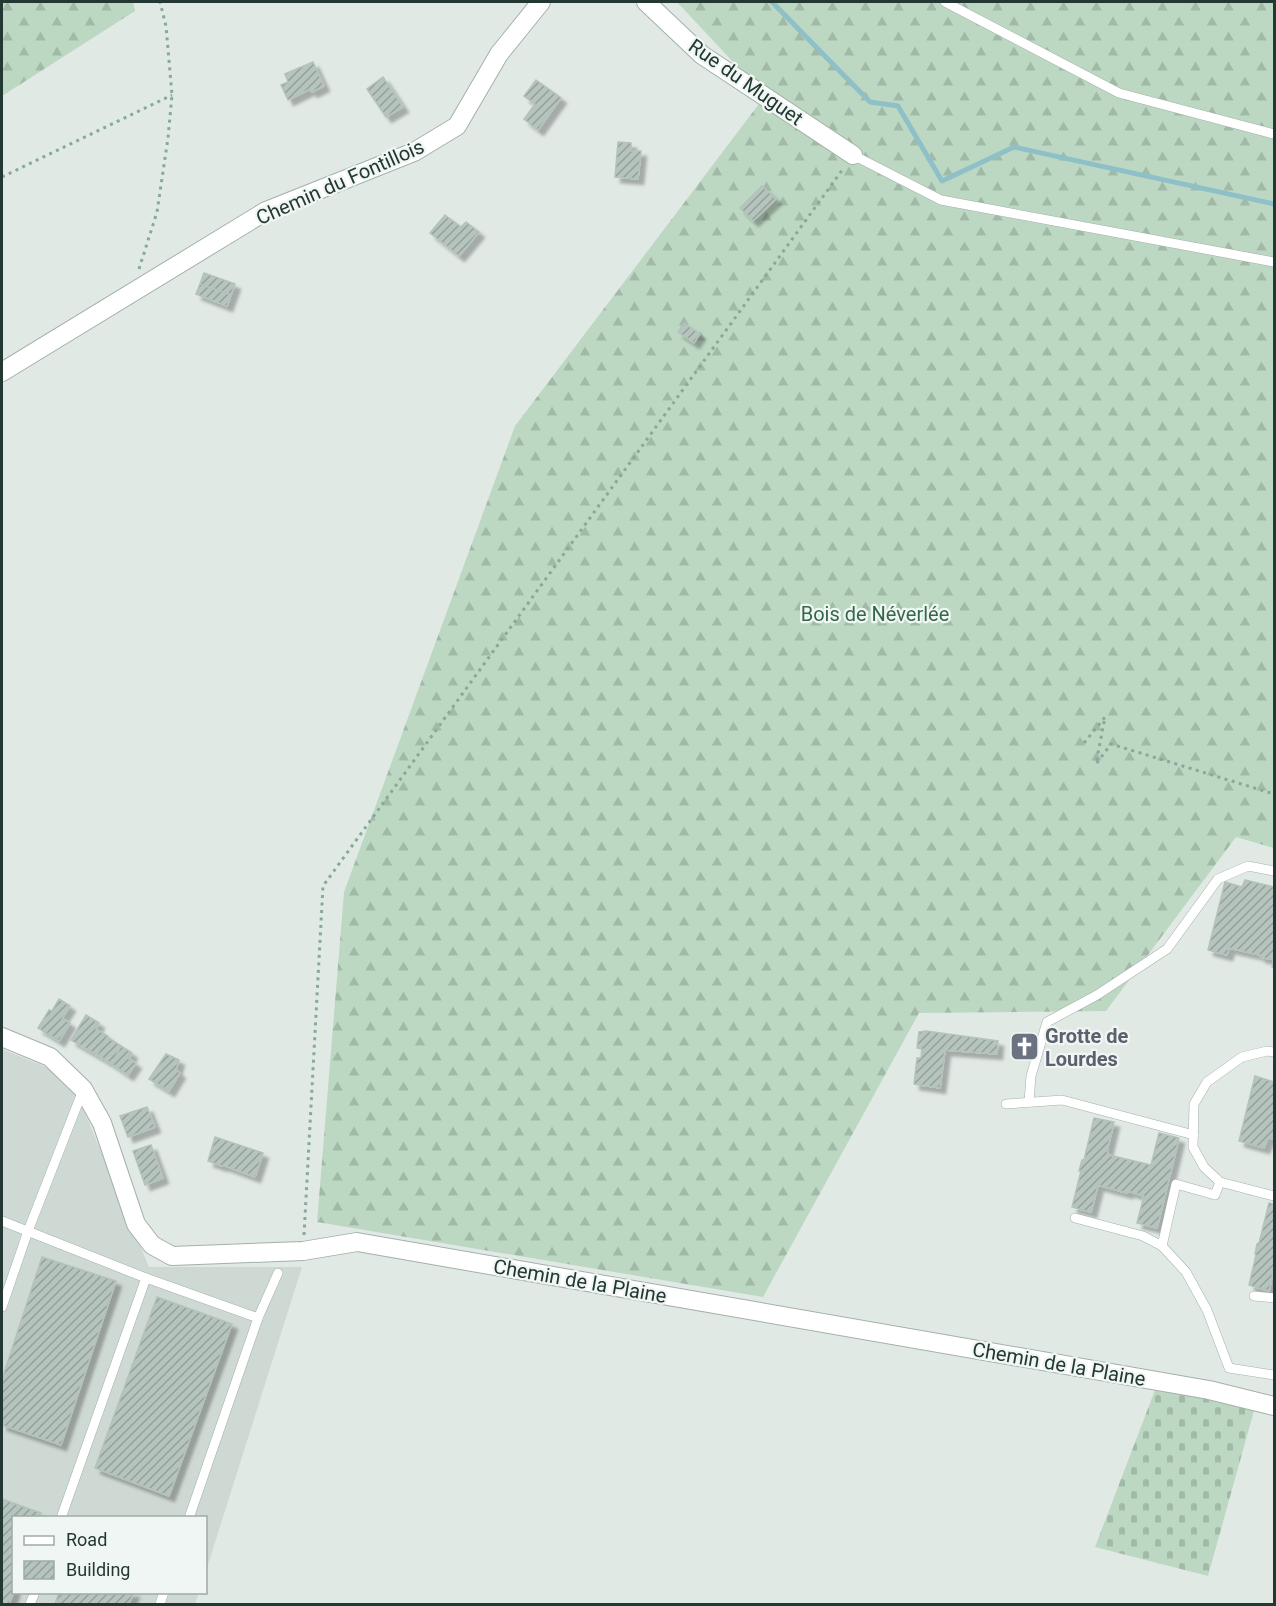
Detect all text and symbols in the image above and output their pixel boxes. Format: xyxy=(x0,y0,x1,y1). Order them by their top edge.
street label: Rue du Muguet xyxy=(684,34,808,130)
street label: Chemin du Fontillois xyxy=(252,134,428,230)
park label: Bois de Néverlée xyxy=(801,602,949,626)
place label: Grotte de Lourdes xyxy=(1045,1024,1129,1071)
church icon: Grotte de Lourdes xyxy=(1008,1031,1040,1063)
street label: Chemin de la Plaine xyxy=(492,1254,668,1308)
street label: Chemin de la Plaine xyxy=(971,1337,1147,1391)
legend xyxy=(12,1516,207,1594)
text: Road xyxy=(66,1529,107,1550)
text: Building xyxy=(66,1559,130,1580)

